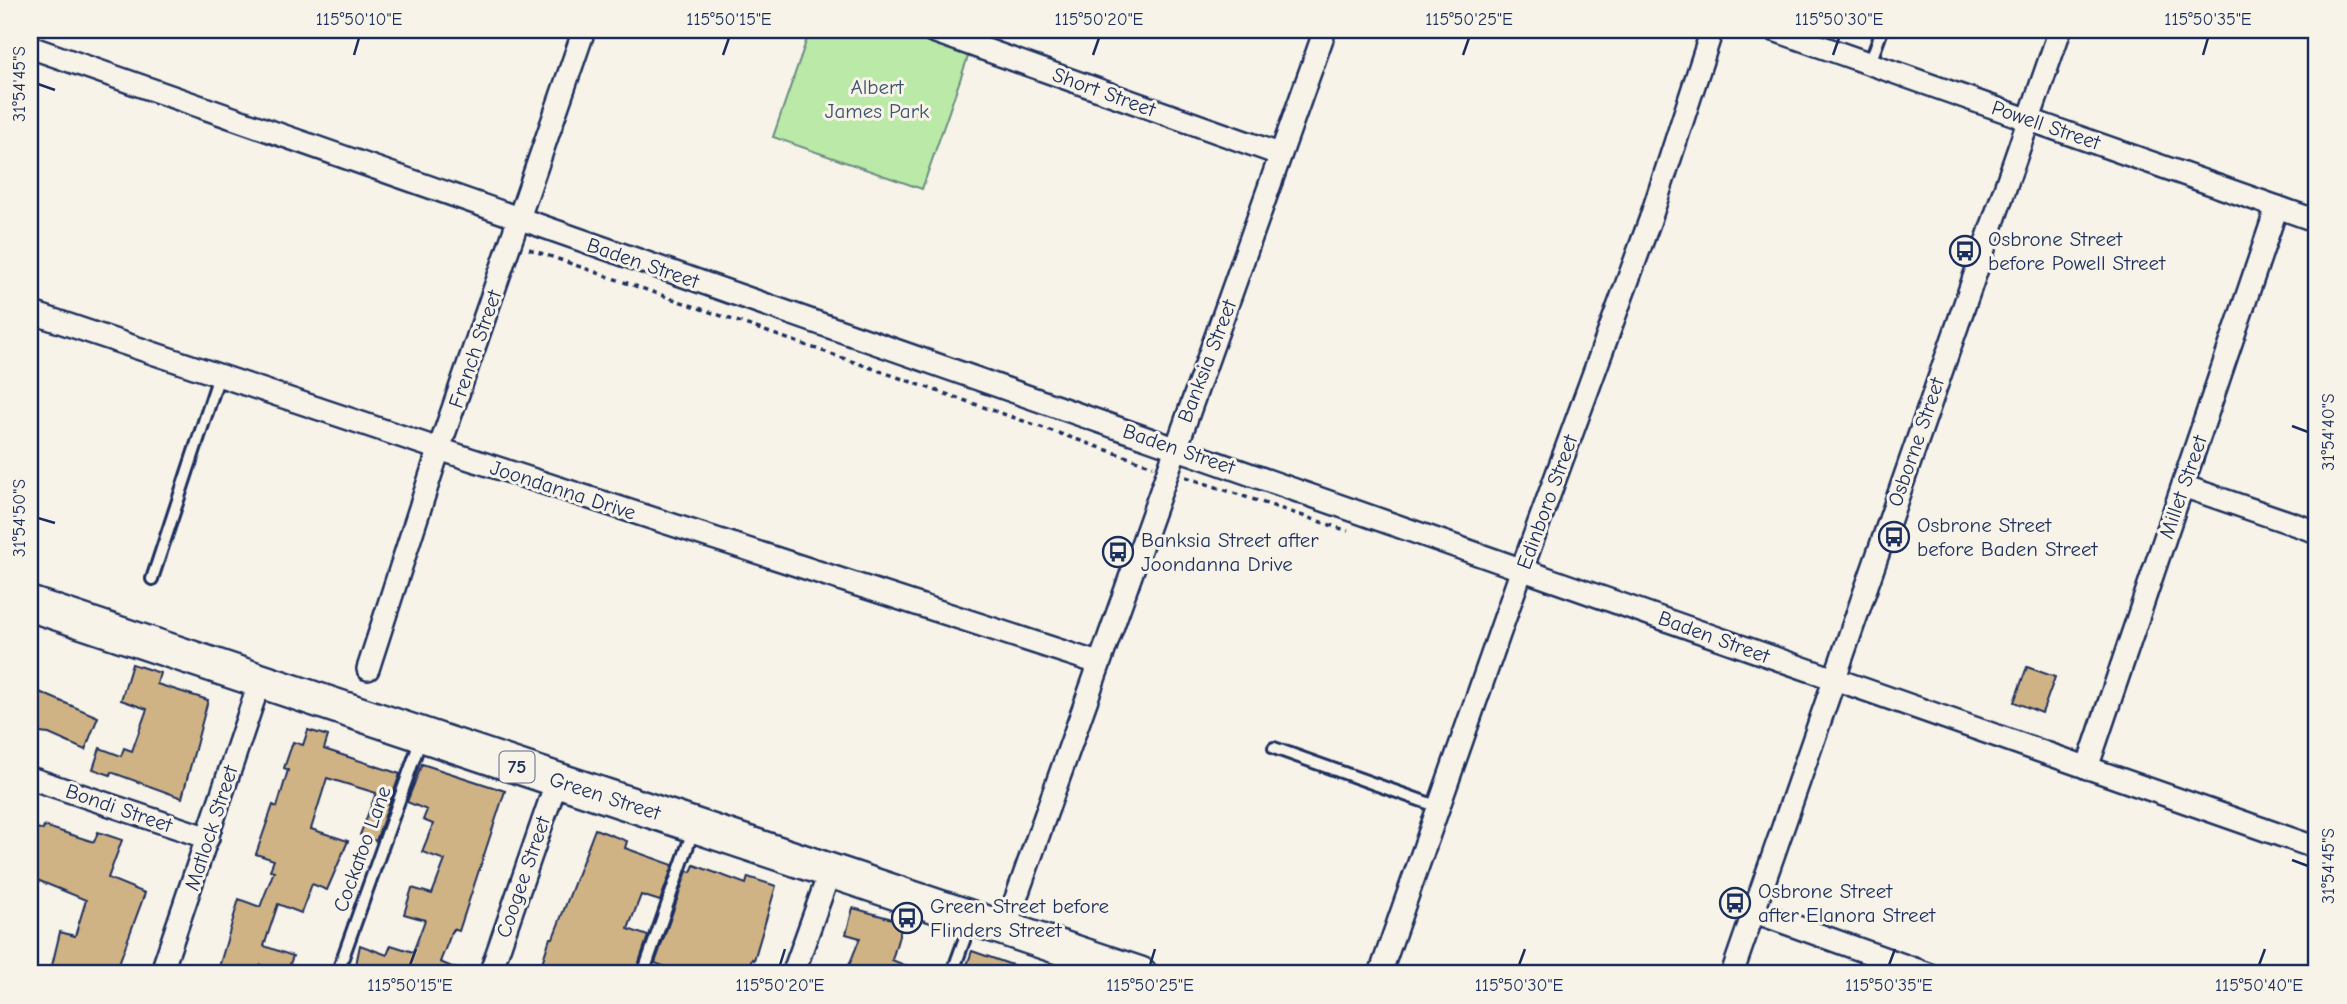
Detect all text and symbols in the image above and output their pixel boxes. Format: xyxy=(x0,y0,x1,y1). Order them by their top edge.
text: 115°50'10"E xyxy=(316,9,402,30)
text: 115°50'15"E xyxy=(686,9,772,30)
text: 115°50'20"E xyxy=(1055,9,1144,30)
text: 115°50'25"E xyxy=(1425,9,1513,30)
text: 115°50'30"E xyxy=(1795,9,1883,30)
text: 115°50'35"E xyxy=(2164,9,2252,30)
text: 31°54'45"S xyxy=(9,46,30,122)
street label: Short Street xyxy=(1049,62,1160,122)
park label: Albert James Park xyxy=(825,75,929,123)
street label: Powell Street xyxy=(1989,95,2104,155)
place label: Osbrone Street before Powell Street xyxy=(1988,227,2166,275)
street label: Baden Street xyxy=(584,233,703,294)
bus stop icon: Osbrone Street before Powell Street xyxy=(1948,234,1982,268)
street label: French Street xyxy=(444,286,507,411)
street label: Banksia Street xyxy=(1173,295,1242,426)
street label: Osborne Street xyxy=(1883,373,1950,510)
text: 31°54'40"S xyxy=(2318,393,2339,471)
street label: Baden Street xyxy=(1120,419,1239,480)
street label: Edinboro Street xyxy=(1512,431,1583,572)
street label: Millet Street xyxy=(2154,431,2212,542)
street label: Joondanna Drive xyxy=(487,455,639,525)
text: 31°54'50"S xyxy=(9,479,30,557)
place label: Osbrone Street before Baden Street xyxy=(1917,513,2099,561)
bus stop icon: Osbrone Street before Baden Street xyxy=(1877,520,1911,554)
place label: Banksia Street after Joondanna Drive xyxy=(1141,528,1319,576)
bus stop icon: Banksia Street after Joondanna Drive xyxy=(1101,535,1135,569)
street label: Baden Street xyxy=(1655,606,1774,669)
road number: 75 xyxy=(500,752,534,782)
street label: Matlock Street xyxy=(179,762,243,894)
street label: Green Street xyxy=(546,767,664,826)
street label: Bondi Street xyxy=(62,779,176,838)
street label: Cockatoo Lane xyxy=(328,783,396,915)
street label: Coogee Street xyxy=(491,812,555,941)
text: 31°54'45"S xyxy=(2318,828,2339,904)
place label: Osbrone Street after Elanora Street xyxy=(1758,879,1936,927)
bus stop icon: Osbrone Street after Elanora Street xyxy=(1718,886,1752,920)
place label: Green Street before Flinders Street xyxy=(930,894,1109,942)
bus stop icon: Green Street before Flinders Street xyxy=(890,901,924,935)
text: 115°50'15"E xyxy=(367,975,453,996)
text: 115°50'20"E xyxy=(736,975,825,996)
text: 115°50'25"E xyxy=(1106,975,1194,996)
text: 115°50'30"E xyxy=(1475,975,1563,996)
text: 115°50'35"E xyxy=(1845,975,1933,996)
text: 115°50'40"E xyxy=(2215,975,2303,996)

